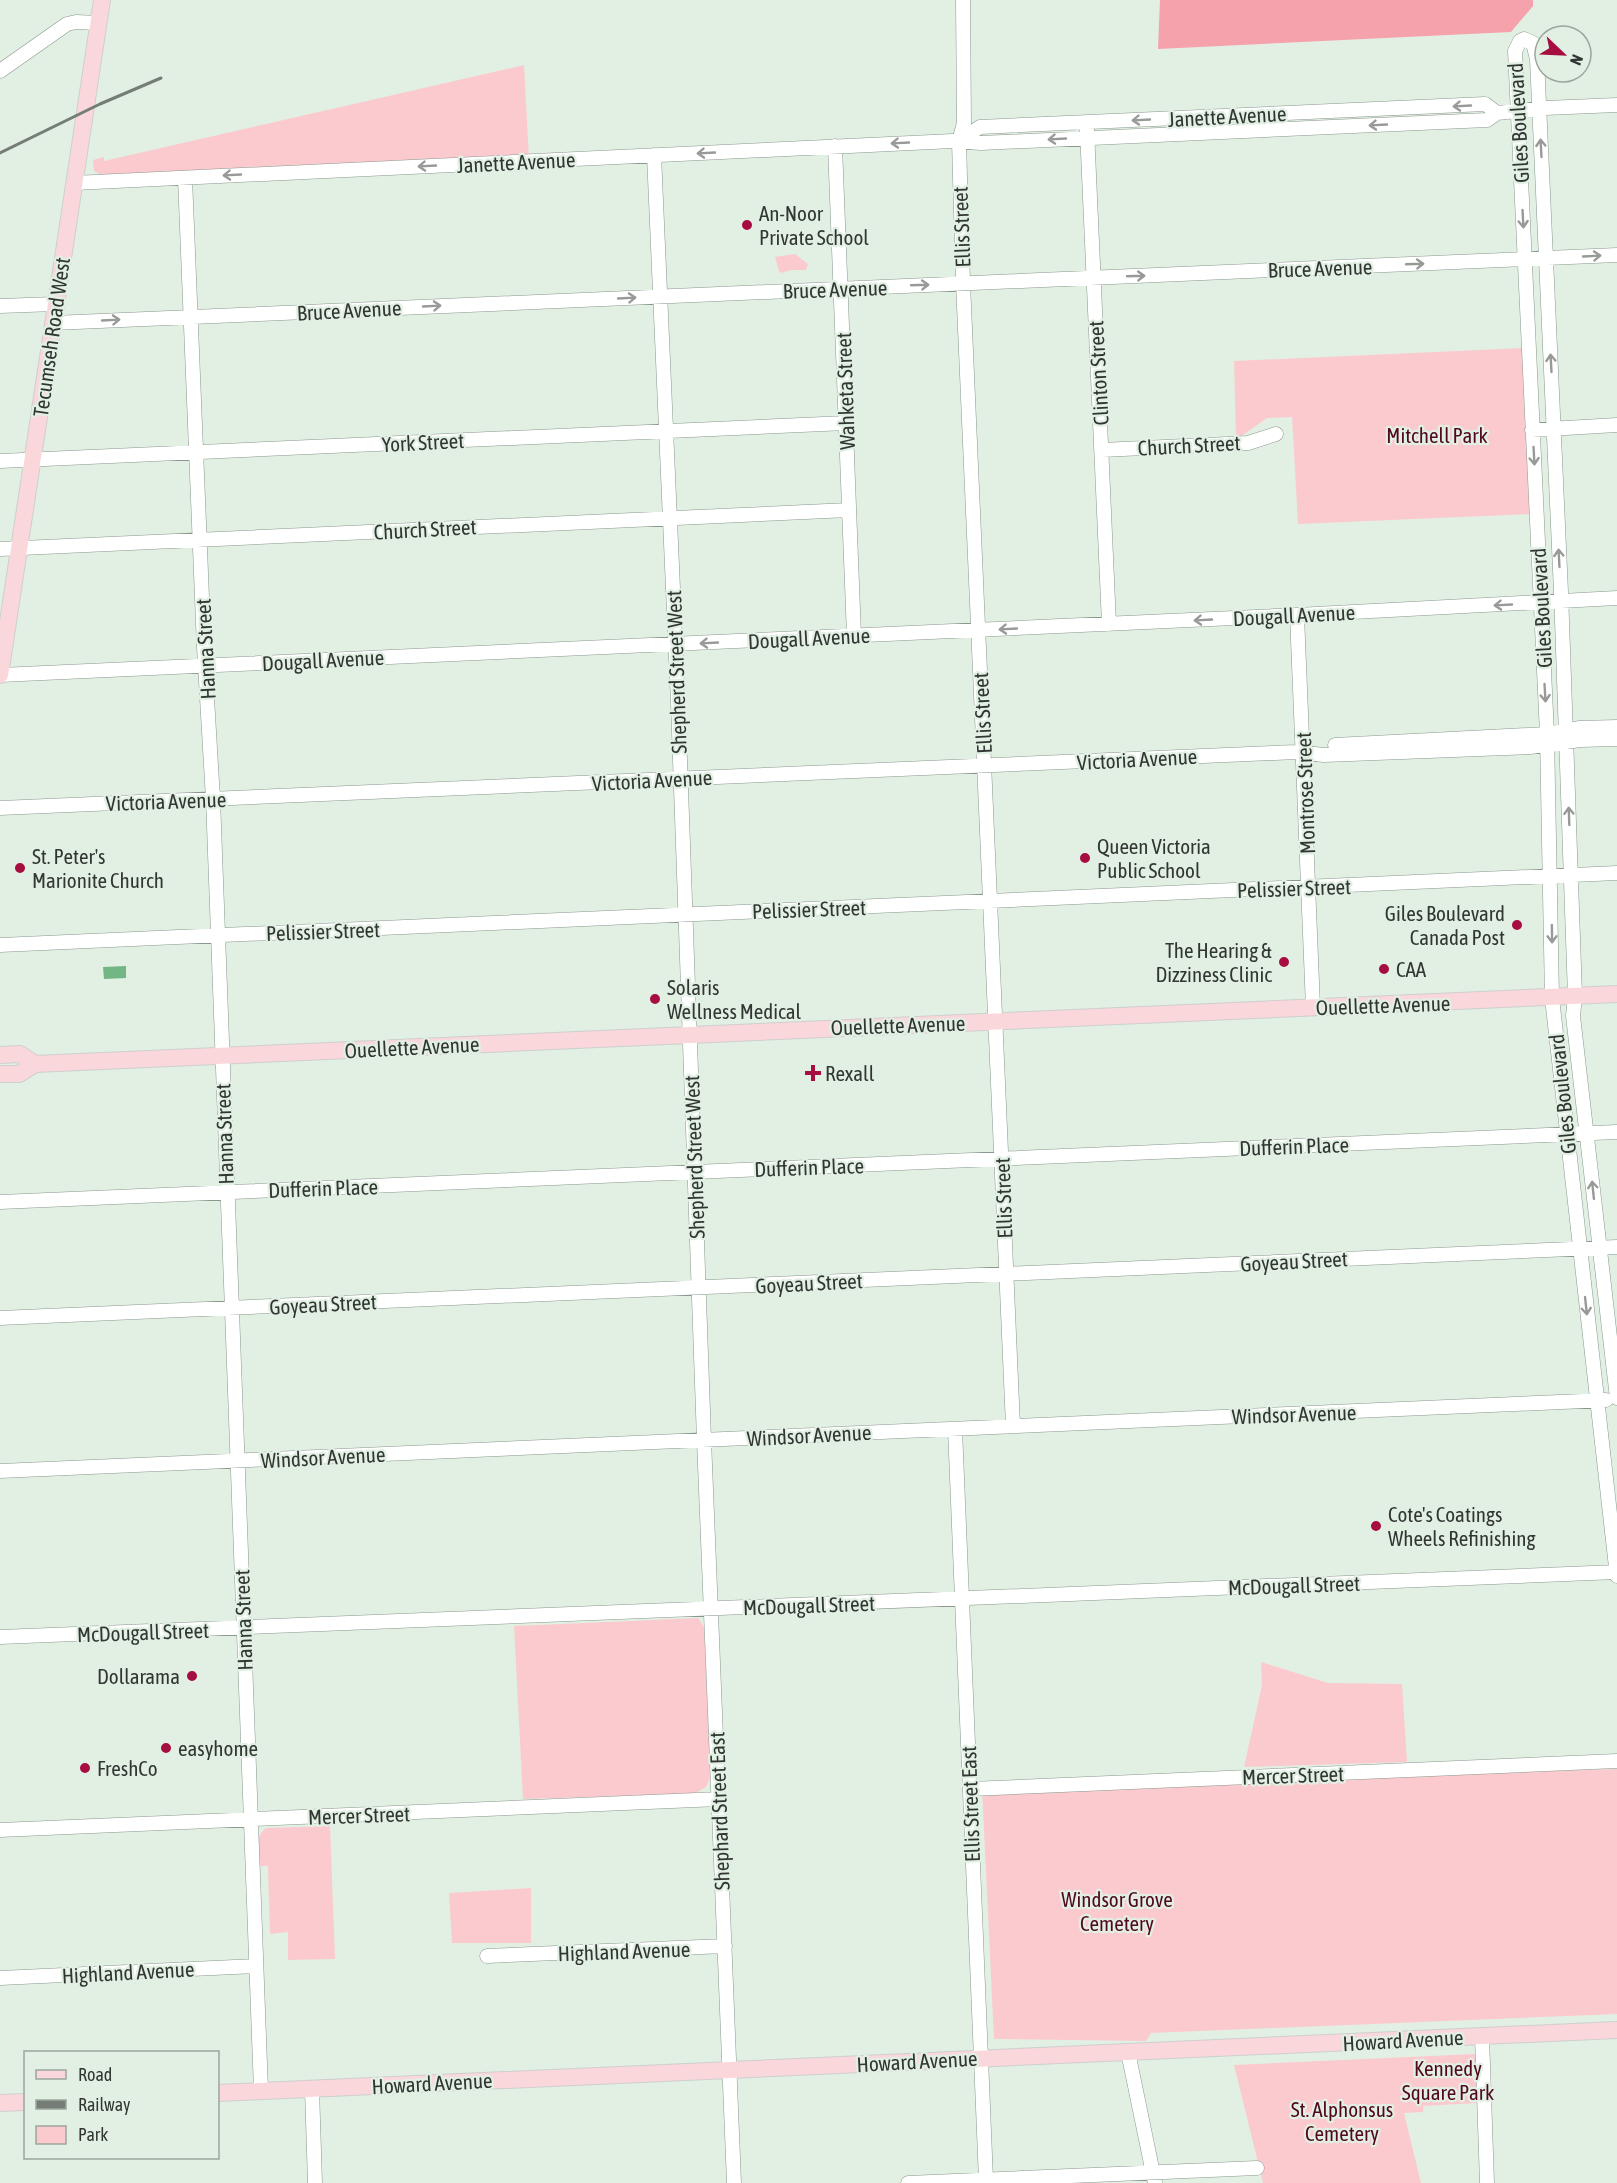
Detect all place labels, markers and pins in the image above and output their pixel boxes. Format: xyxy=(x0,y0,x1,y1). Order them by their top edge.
place label: An-Noor Private School xyxy=(759,201,869,249)
marker: An-Noor Private School xyxy=(740,218,754,232)
place label: Queen Victoria Public School xyxy=(1097,834,1211,882)
place label: St. Peter's Marionite Church xyxy=(32,844,164,892)
marker: Queen Victoria Public School xyxy=(1078,851,1092,865)
marker: St. Peter's Marionite Church xyxy=(13,861,27,875)
place label: Giles Boulevard Canada Post xyxy=(1385,901,1505,949)
marker: Giles Boulevard Canada Post xyxy=(1510,918,1524,932)
place label: The Hearing & Dizziness Clinic xyxy=(1155,938,1272,986)
marker: The Hearing & Dizziness Clinic xyxy=(1277,955,1291,969)
place label: CAA xyxy=(1396,957,1427,981)
marker: CAA xyxy=(1377,962,1391,976)
place label: Solaris Wellness Medical xyxy=(667,975,801,1023)
marker: Solaris Wellness Medical xyxy=(648,992,662,1006)
place label: Rexall xyxy=(825,1061,875,1085)
marker: Rexall xyxy=(806,1066,820,1080)
place label: Cote's Coatings Wheels Refinishing xyxy=(1388,1502,1536,1550)
marker: Cote's Coatings Wheels Refinishing xyxy=(1369,1519,1383,1533)
place label: Dollarama xyxy=(97,1664,180,1688)
marker: Dollarama xyxy=(185,1669,199,1683)
place label: easyhome xyxy=(178,1736,258,1760)
marker: easyhome xyxy=(159,1741,173,1755)
place label: FreshCo xyxy=(97,1756,158,1780)
marker: FreshCo xyxy=(78,1761,92,1775)

